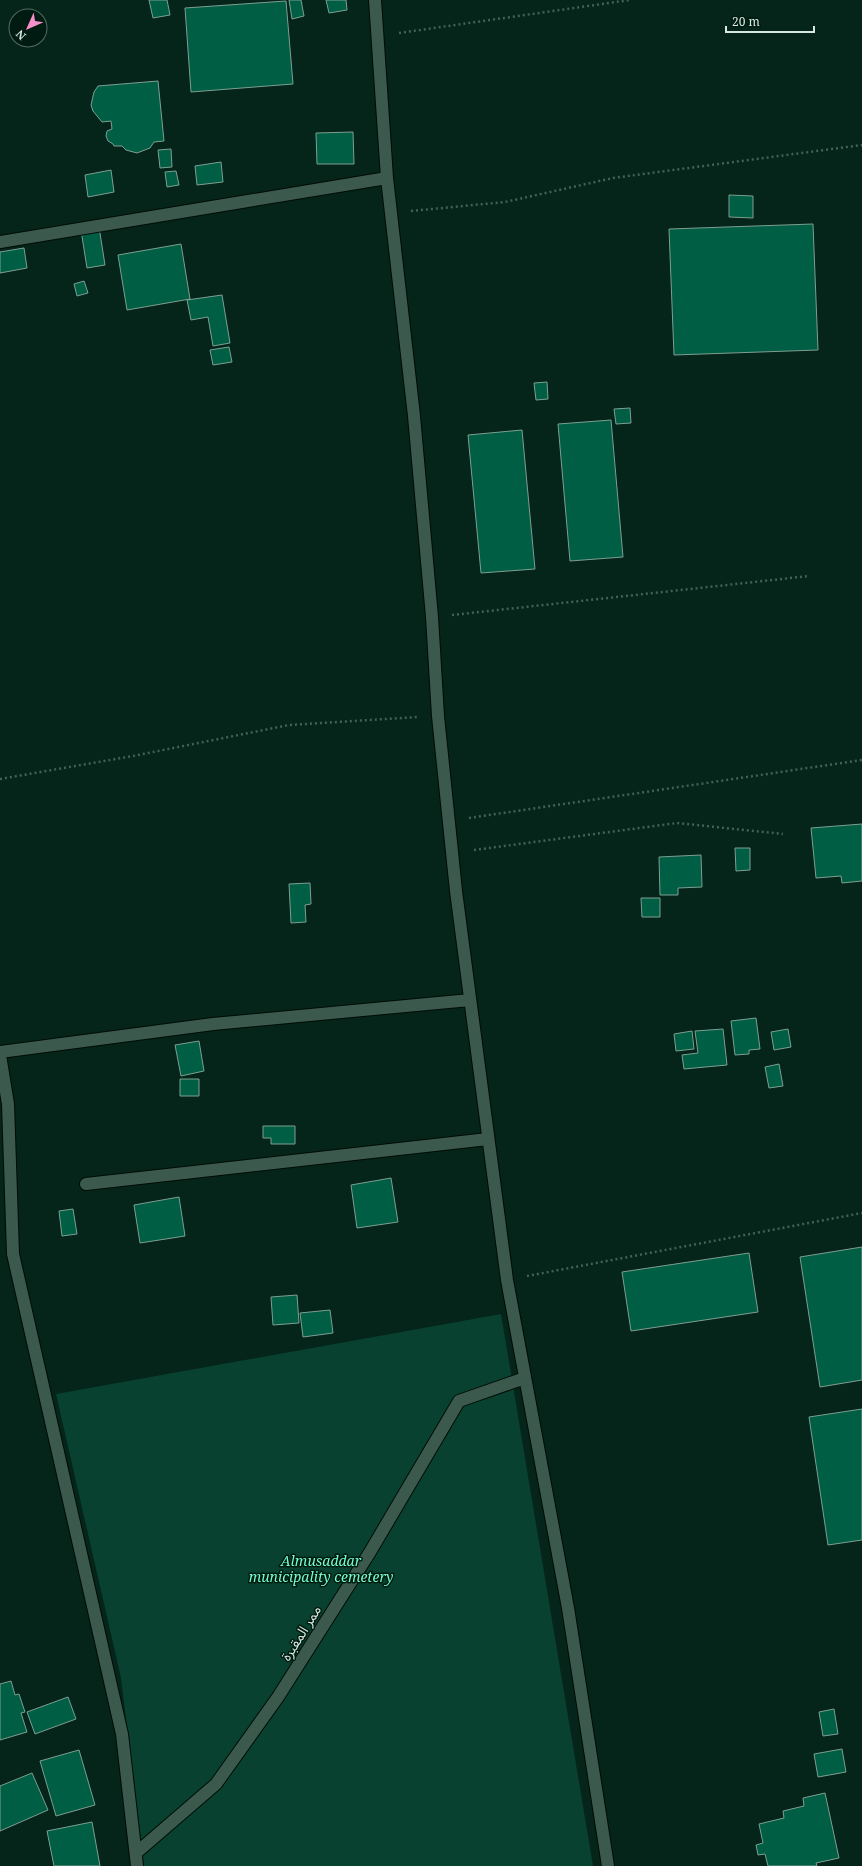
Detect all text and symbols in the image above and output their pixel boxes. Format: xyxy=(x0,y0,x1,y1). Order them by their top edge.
north arrow xyxy=(8,8,48,48)
scale bar xyxy=(726,8,814,34)
text: 20 m xyxy=(732,13,760,30)
text: N xyxy=(12,27,29,44)
park label: Almusaddar municipality cemetery xyxy=(249,1551,393,1586)
street label: ممر المقبرة xyxy=(276,1601,325,1664)

